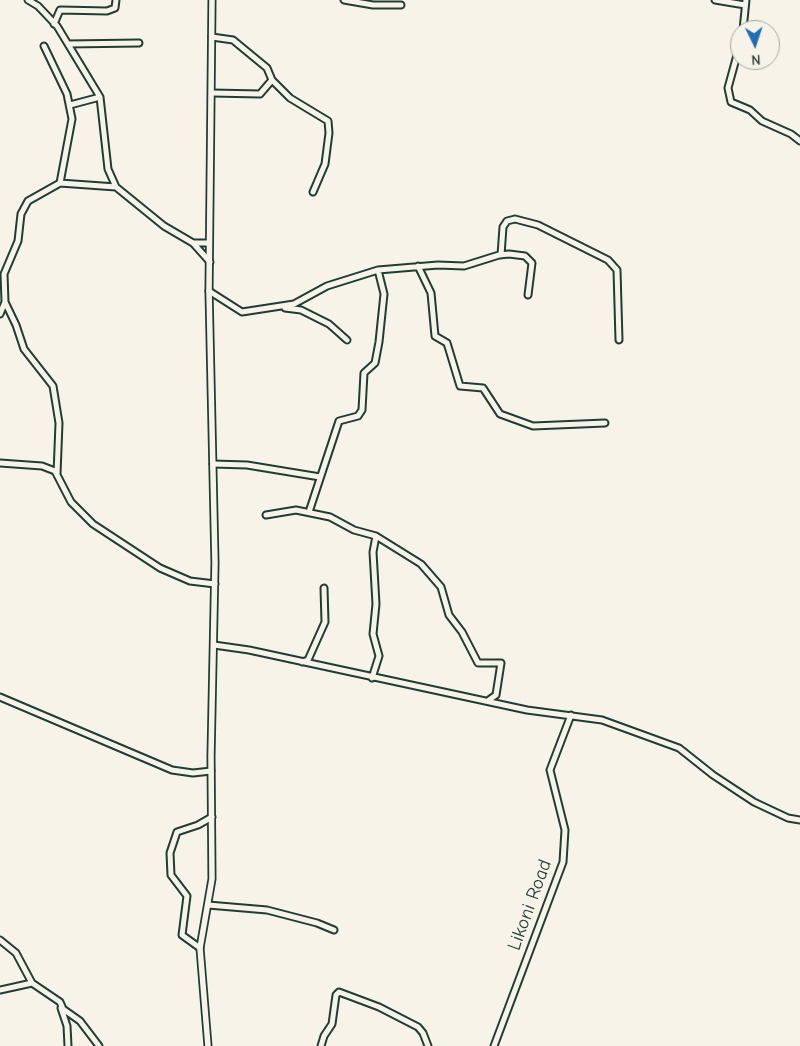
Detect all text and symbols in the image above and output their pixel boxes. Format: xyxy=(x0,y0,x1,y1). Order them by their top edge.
north arrow xyxy=(730,20,780,70)
text: N xyxy=(751,51,761,68)
street label: Likoni Road xyxy=(503,857,557,953)

